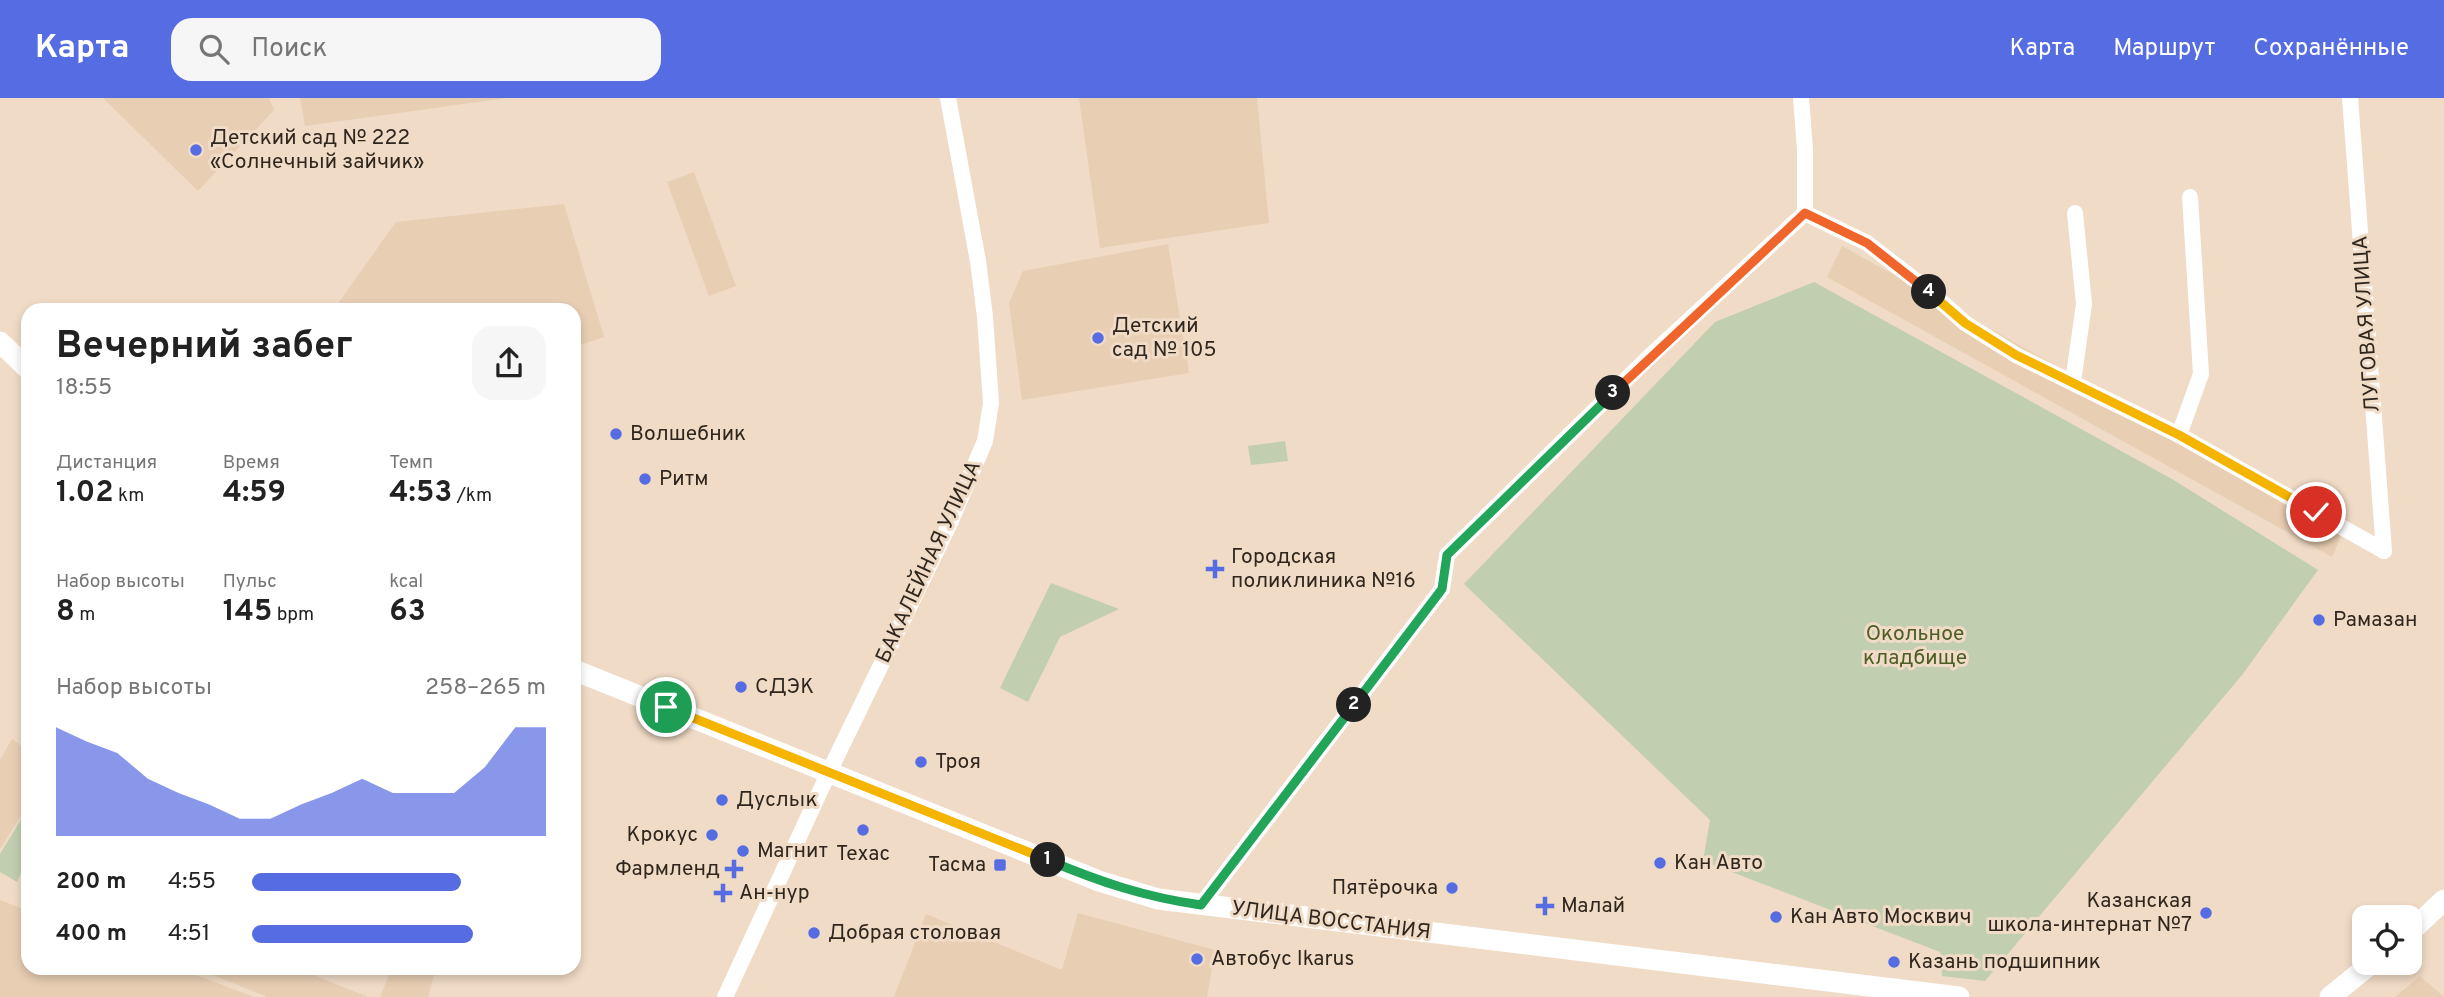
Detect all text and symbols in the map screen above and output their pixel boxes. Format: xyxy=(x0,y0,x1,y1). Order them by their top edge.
search box xyxy=(171,18,661,81)
text: Карта xyxy=(35,28,129,70)
icon: search xyxy=(195,30,233,68)
text: Поиск xyxy=(251,33,327,66)
text: Карта xyxy=(2009,34,2075,64)
text: Маршрут xyxy=(2113,34,2215,64)
text: Сохранённые xyxy=(2253,34,2409,64)
place label: Детский сад № 222 «Солнечный зайчик» xyxy=(210,125,424,176)
marker: Детский сад № 222 «Солнечный зайчик» xyxy=(188,142,204,158)
street label: ЛУГОВАЯ УЛИЦА xyxy=(2347,235,2387,413)
pin: 4 xyxy=(1912,274,1946,310)
text: 4 xyxy=(1922,279,1935,303)
place label: Детский сад № 105 xyxy=(1112,313,1217,364)
text: Вечерний забег xyxy=(56,323,353,372)
button: share xyxy=(472,326,546,400)
marker: Детский сад № 105 xyxy=(1090,330,1106,346)
text: 18:55 xyxy=(56,374,112,403)
pin: 3 xyxy=(1596,376,1630,410)
text: 3 xyxy=(1607,380,1618,404)
place label: Волшебник xyxy=(630,421,746,448)
marker: Волшебник xyxy=(608,426,624,442)
text: Дистанция xyxy=(56,451,157,475)
text: Время xyxy=(223,451,280,475)
text: Темп xyxy=(389,451,433,475)
street label: БАКАЛЕЙНАЯ УЛИЦА xyxy=(869,456,988,668)
place label: Ритм xyxy=(659,466,709,493)
marker: Ритм xyxy=(637,471,653,487)
text: 1.02 xyxy=(56,475,114,512)
text: 4:59 xyxy=(223,475,286,512)
text: 4:53 xyxy=(389,475,452,512)
pin xyxy=(2286,482,2346,542)
text: km xyxy=(114,484,144,508)
text: /km xyxy=(452,484,492,508)
icon: check xyxy=(2297,493,2335,531)
place label: Городская поликлиника №16 xyxy=(1231,544,1416,595)
marker: Городская поликлиника №16 xyxy=(1205,559,1225,579)
text: Набор высоты xyxy=(56,570,185,594)
text: Пульс xyxy=(223,570,277,594)
text: kcal xyxy=(389,570,423,594)
text: 8 xyxy=(56,594,75,631)
text: 145 xyxy=(223,594,272,631)
text: 63 xyxy=(389,594,426,631)
text: m xyxy=(75,603,95,627)
text: bpm xyxy=(272,603,314,627)
place label: Рамазан xyxy=(2333,607,2417,634)
marker: Рамазан xyxy=(2311,612,2327,628)
park label: Окольное кладбище xyxy=(1863,621,1967,672)
text: Набор высоты xyxy=(56,674,212,703)
text: 258–265 m xyxy=(425,674,546,703)
place label: СДЭК xyxy=(755,674,814,701)
pin xyxy=(636,677,696,737)
marker: СДЭК xyxy=(733,679,749,695)
icon: arrive xyxy=(647,688,685,726)
pin: 2 xyxy=(1336,688,1372,722)
text: 2 xyxy=(1348,692,1359,716)
place label: Троя xyxy=(935,749,981,776)
marker: Троя xyxy=(913,754,929,770)
place label: Дуслык xyxy=(736,787,817,814)
marker: Дуслык xyxy=(714,792,730,808)
place label: Крокус xyxy=(627,822,698,849)
marker: Техас xyxy=(855,822,871,838)
marker: Крокус xyxy=(704,827,720,843)
place label: Магнит xyxy=(757,838,828,865)
place label: Техас xyxy=(836,841,890,868)
pin: 1 xyxy=(1030,842,1066,878)
marker: Магнит xyxy=(735,843,751,859)
text: 1 xyxy=(1044,847,1051,871)
place label: Кан Авто xyxy=(1674,850,1763,877)
place label: Тасма xyxy=(928,852,986,879)
marker: Кан Авто xyxy=(1652,855,1668,871)
place label: Фармленд xyxy=(615,856,720,883)
marker: Тасма xyxy=(992,857,1008,873)
marker: Фармленд xyxy=(726,861,742,877)
text: 200 m xyxy=(56,868,126,897)
text: 4:55 xyxy=(168,868,216,897)
place label: Пятёрочка xyxy=(1332,875,1438,902)
place label: Ан-нур xyxy=(739,880,810,907)
marker: Пятёрочка xyxy=(1444,880,1460,896)
marker: Ан-нур xyxy=(713,883,733,903)
place label: Казанская школа-интернат №7 xyxy=(1988,888,2192,939)
place label: Малай xyxy=(1561,893,1625,920)
street label: УЛИЦА ВОССТАНИЯ xyxy=(1230,895,1432,947)
marker: Малай xyxy=(1535,896,1555,916)
place label: Кан Авто Москвич xyxy=(1790,904,1971,931)
marker: Казанская школа-интернат №7 xyxy=(2198,905,2214,921)
map controls xyxy=(2352,905,2422,975)
button: locate xyxy=(2352,905,2422,975)
marker: Кан Авто Москвич xyxy=(1768,909,1784,925)
text: 400 m xyxy=(56,920,127,949)
text: 4:51 xyxy=(168,920,210,949)
place label: Добрая столовая xyxy=(828,920,1001,947)
marker: Добрая столовая xyxy=(806,925,822,941)
place label: Автобус Ikarus xyxy=(1211,946,1354,973)
place label: Казань подшипник xyxy=(1908,949,2101,976)
marker: Автобус Ikarus xyxy=(1189,951,1205,967)
marker: Казань подшипник xyxy=(1886,954,1902,970)

